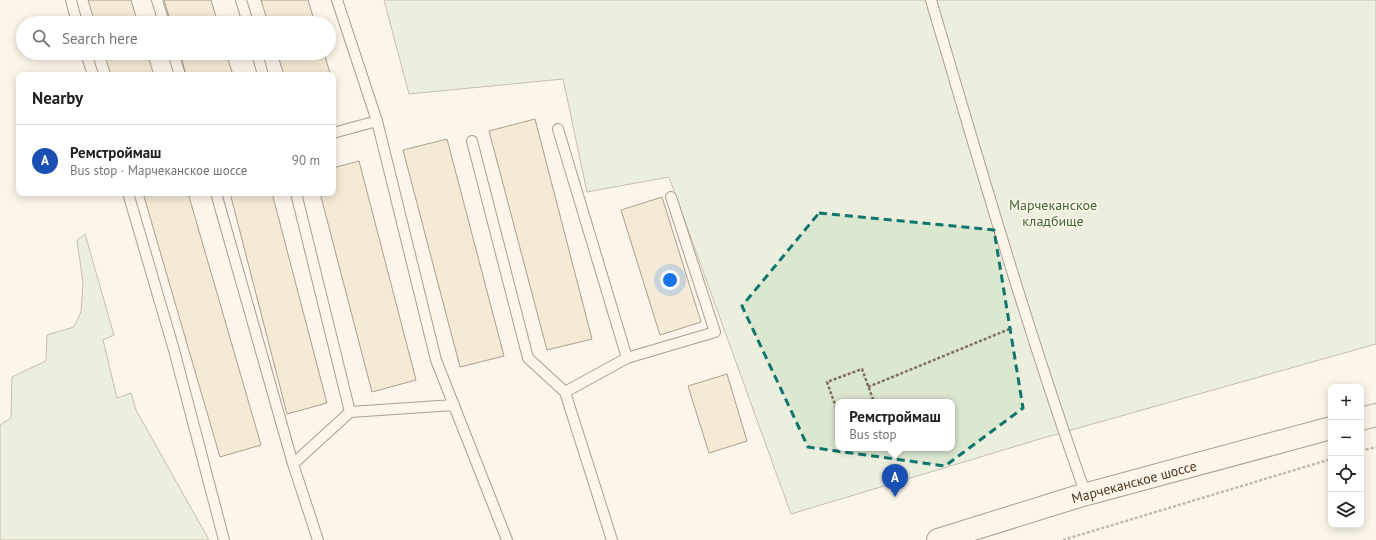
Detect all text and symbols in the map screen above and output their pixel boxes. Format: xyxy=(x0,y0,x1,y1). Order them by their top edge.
search box xyxy=(16,16,336,60)
icon: search xyxy=(30,27,52,49)
text: Search here xyxy=(62,29,138,48)
text: Nearby xyxy=(32,87,83,109)
text: Ремстроймаш xyxy=(70,143,161,162)
text: A xyxy=(41,152,49,169)
text: 90 m xyxy=(292,152,320,169)
text: Bus stop · Марчеканское шоссе xyxy=(70,162,247,179)
park label: Марчеканское кладбище xyxy=(1009,196,1097,230)
your location xyxy=(660,270,680,290)
map controls xyxy=(1328,384,1364,528)
button: + xyxy=(1328,384,1364,420)
popup xyxy=(835,399,955,451)
text: Ремстроймаш xyxy=(849,407,941,426)
button: − xyxy=(1328,420,1364,456)
text: Bus stop xyxy=(849,426,897,443)
button: locate xyxy=(1328,456,1364,492)
street label: Марчеканское шоссе xyxy=(1069,457,1199,507)
pin: A xyxy=(882,464,908,497)
button: layers xyxy=(1328,492,1364,528)

